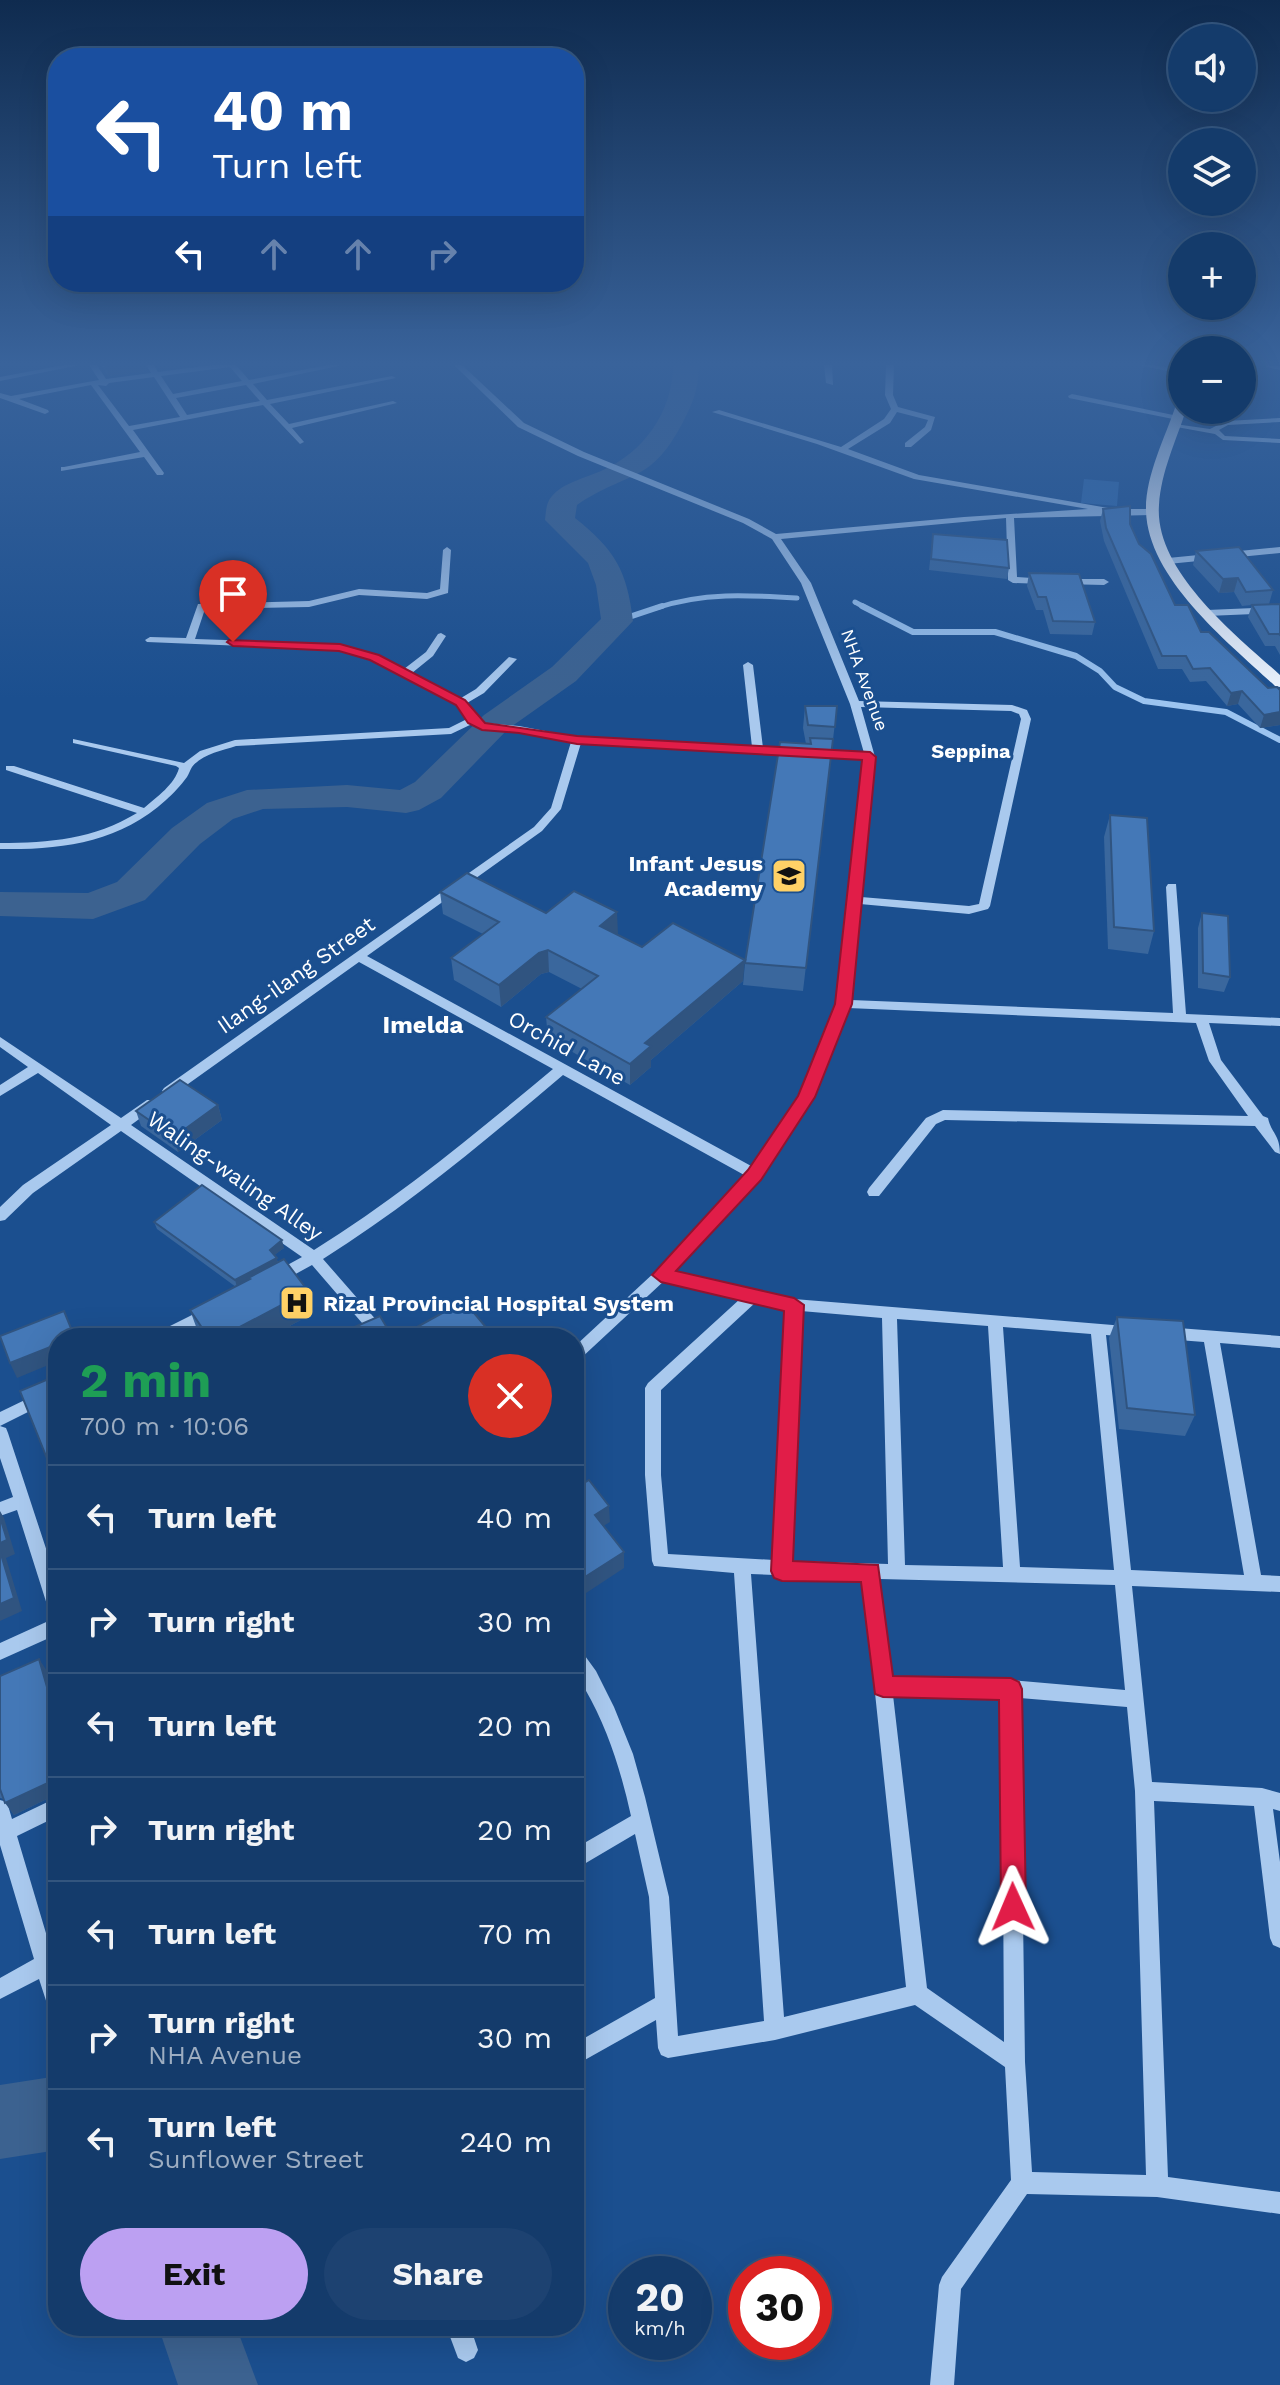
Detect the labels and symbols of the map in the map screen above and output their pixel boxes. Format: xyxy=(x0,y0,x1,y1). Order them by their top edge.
pin xyxy=(199,560,267,642)
street label: NHA Avenue xyxy=(837,626,893,734)
district label: Seppina xyxy=(931,739,1011,763)
place label: Infant Jesus Academy xyxy=(628,851,764,901)
school or university icon: Infant Jesus Academy xyxy=(770,857,808,895)
street label: Ilang-ilang Street xyxy=(213,911,379,1039)
street label: Orchid Lane xyxy=(504,1006,630,1090)
district label: Imelda xyxy=(383,1011,464,1039)
street label: Waling-waling Alley xyxy=(143,1106,328,1246)
hospital icon: Rizal Provincial Hospital System xyxy=(278,1284,316,1322)
place label: Rizal Provincial Hospital System xyxy=(323,1291,674,1316)
position arrow xyxy=(971,1865,1055,1949)
speed limit sign: 30 xyxy=(728,2256,832,2360)

